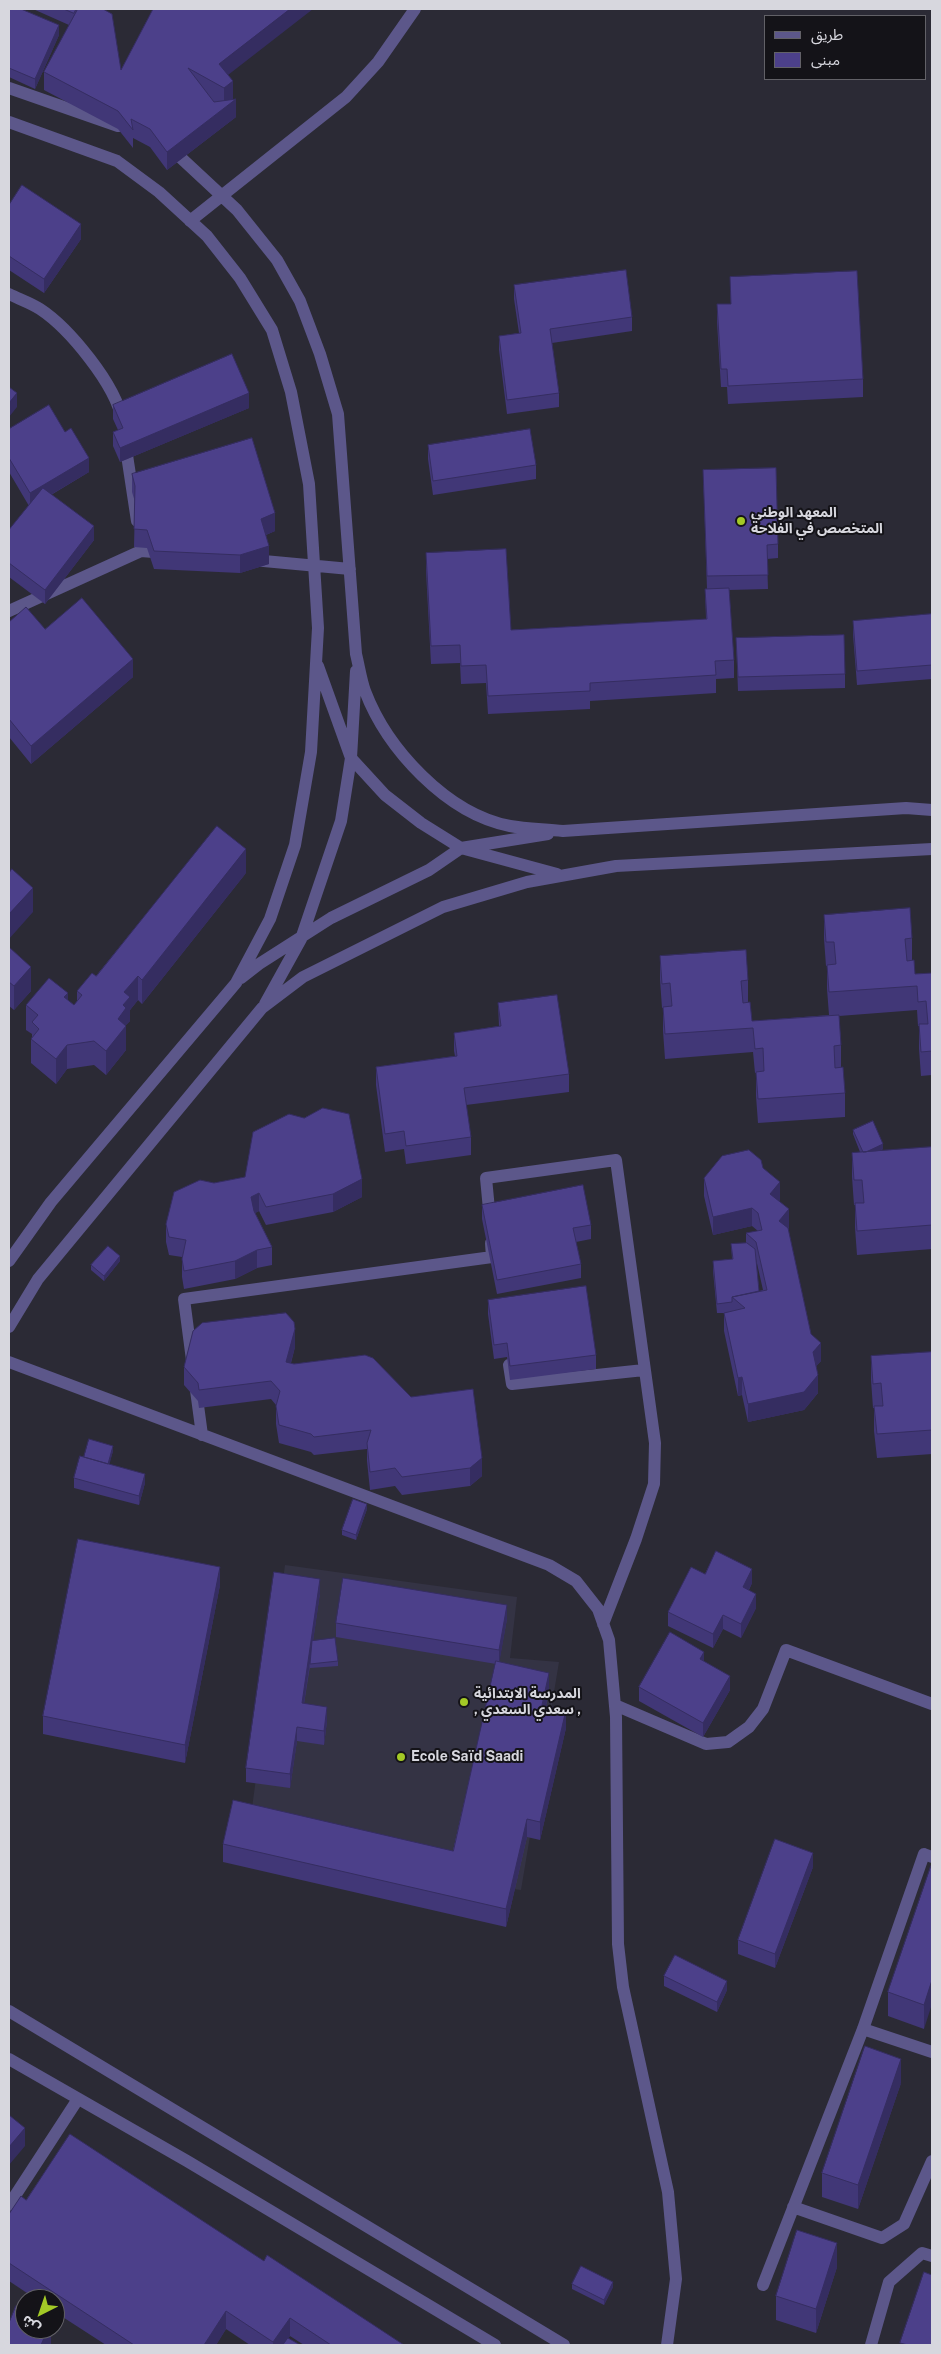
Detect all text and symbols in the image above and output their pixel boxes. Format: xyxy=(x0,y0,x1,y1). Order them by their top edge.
legend xyxy=(764,15,926,80)
text: طريق xyxy=(811,26,843,43)
text: مبنى xyxy=(811,51,840,68)
place label: المعهد الوطني المتخصص في الفلاحة xyxy=(751,505,883,538)
marker: المعهد الوطني المتخصص في الفلاحة xyxy=(735,515,747,527)
place label: المدرسة الابتدائية , سعدي السعدي , xyxy=(474,1686,581,1718)
marker: المدرسة الابتدائية , سعدي السعدي , xyxy=(458,1696,470,1708)
place label: Ecole Saïd Saadi xyxy=(411,1749,523,1765)
marker: Ecole Saïd Saadi xyxy=(395,1751,407,1763)
north arrow xyxy=(15,2289,65,2339)
text: ش xyxy=(18,2312,43,2337)

